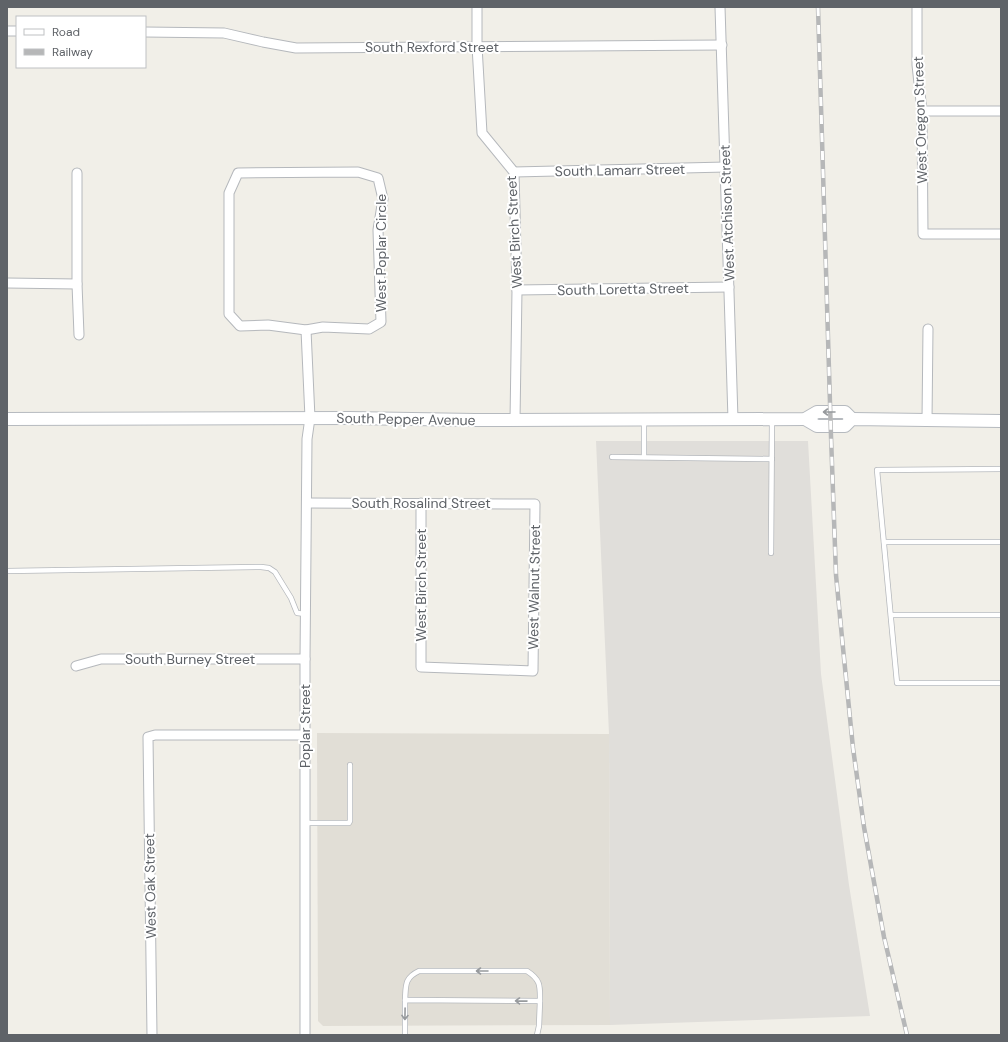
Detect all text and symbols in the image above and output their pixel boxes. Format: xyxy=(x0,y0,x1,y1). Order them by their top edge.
legend xyxy=(16,16,146,68)
text: Road xyxy=(52,24,80,40)
street label: South Rexford Street xyxy=(365,38,499,56)
text: Railway xyxy=(52,44,93,60)
street label: West Oregon Street xyxy=(909,56,931,184)
street label: West Atchison Street xyxy=(716,144,738,282)
street label: South Lamarr Street xyxy=(555,160,685,180)
street label: West Birch Street xyxy=(502,175,526,289)
street label: West Poplar Circle xyxy=(372,194,390,312)
street label: South Loretta Street xyxy=(557,279,689,299)
one-way arrow xyxy=(823,408,836,416)
street label: South Pepper Avenue xyxy=(336,409,476,429)
street label: South Rosalind Street xyxy=(351,494,491,512)
street label: West Walnut Street xyxy=(524,524,544,650)
street label: West Birch Street xyxy=(412,529,430,641)
street label: South Burney Street xyxy=(125,650,255,668)
street label: Poplar Street xyxy=(296,684,314,768)
street label: West Oak Street xyxy=(140,833,160,939)
one-way arrow xyxy=(476,967,489,975)
one-way arrow xyxy=(515,997,528,1005)
one-way arrow xyxy=(401,1007,409,1020)

